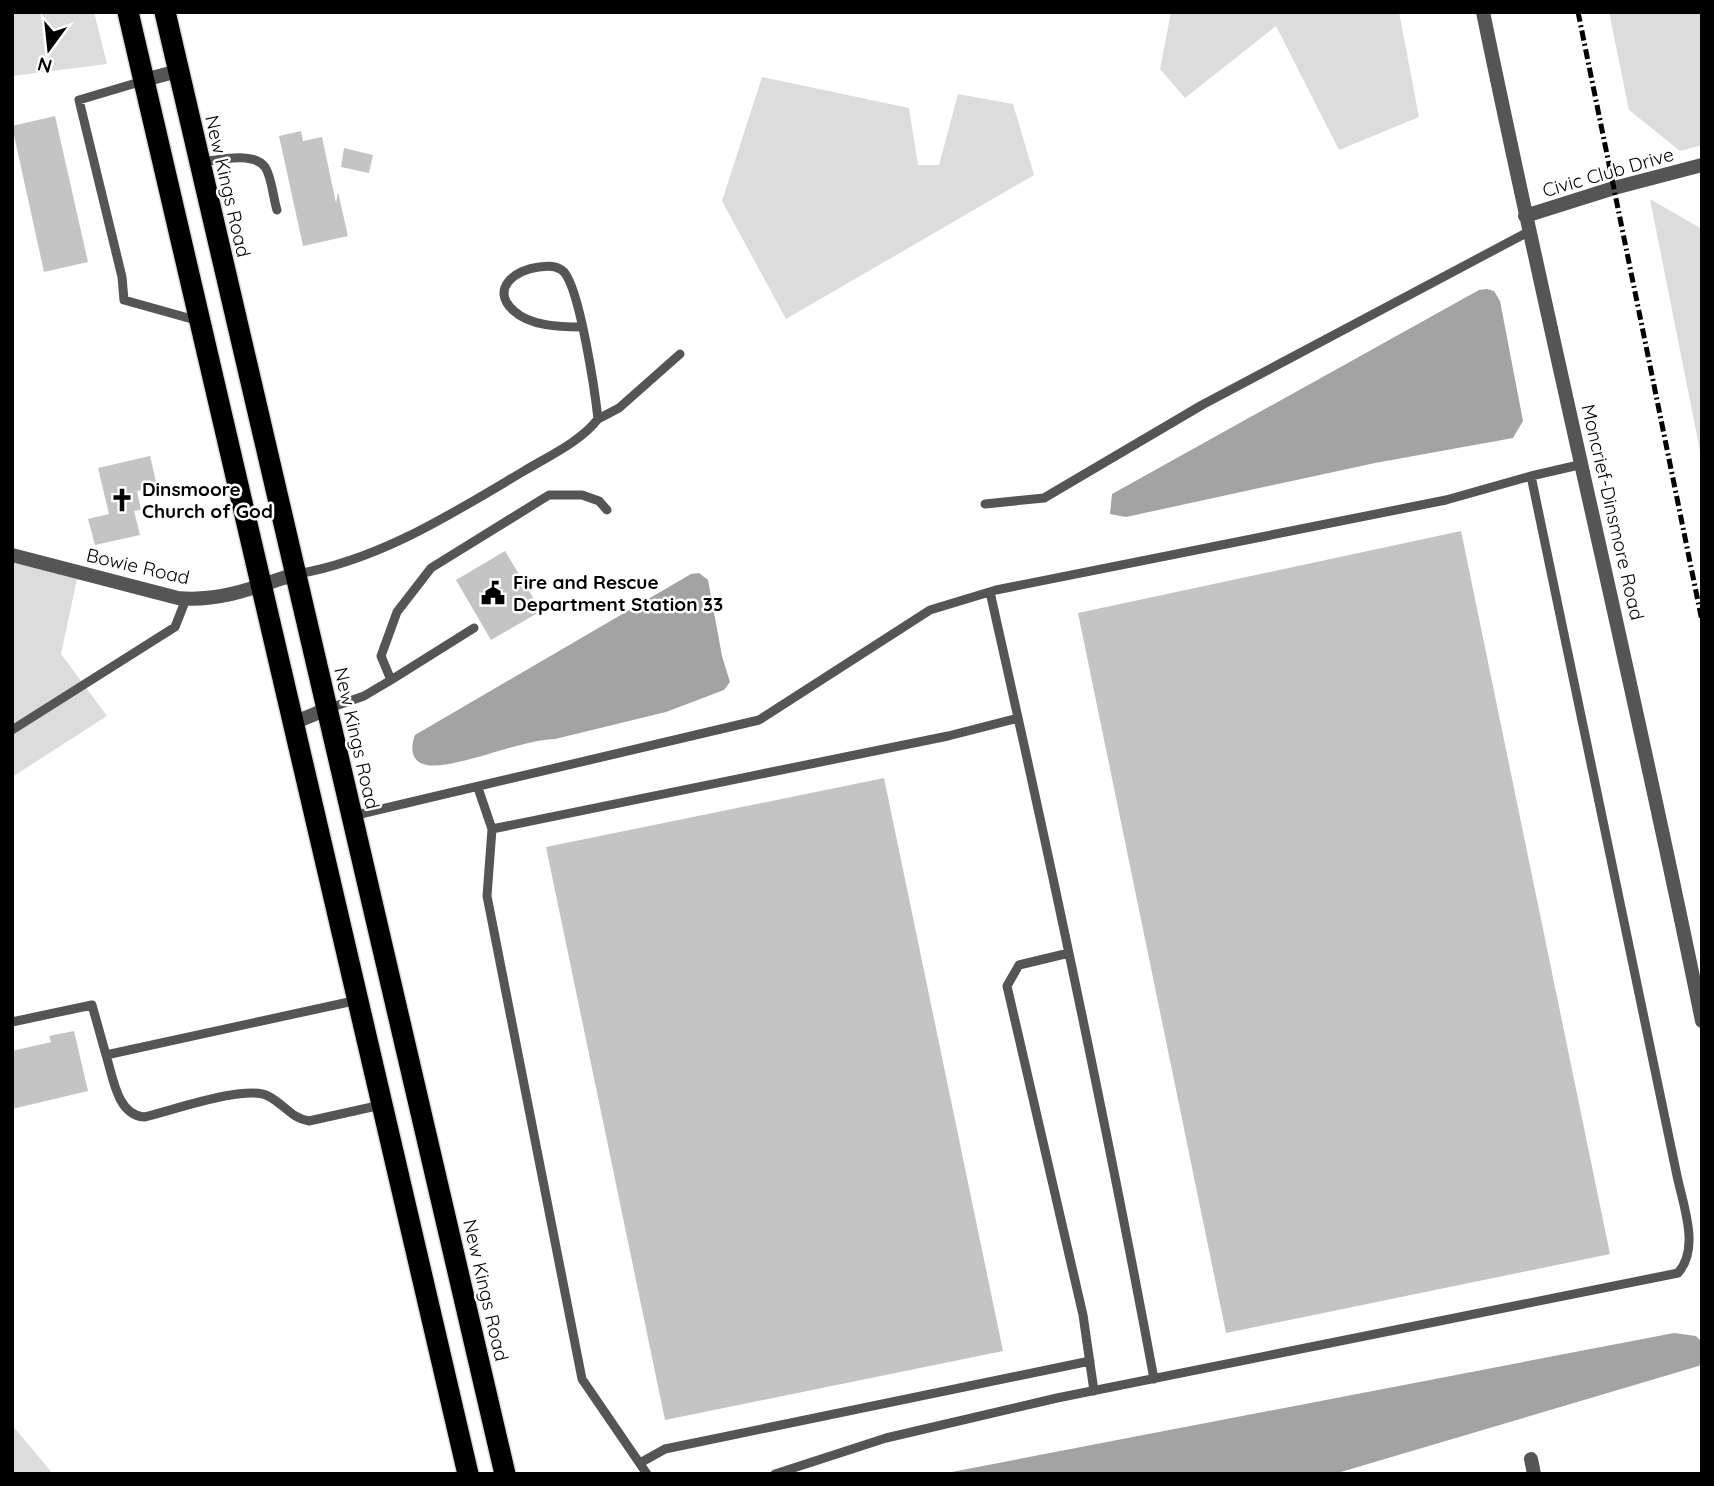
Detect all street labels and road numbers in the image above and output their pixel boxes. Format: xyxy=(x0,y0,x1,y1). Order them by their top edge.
street label: New Kings Road xyxy=(200,113,256,259)
street label: Civic Club Drive xyxy=(1540,142,1676,202)
street label: Moncrief-Dinsmore Road xyxy=(1576,402,1650,622)
street label: Bowie Road xyxy=(84,542,192,590)
street label: New Kings Road xyxy=(329,665,385,811)
street label: New Kings Road xyxy=(458,1217,514,1363)

